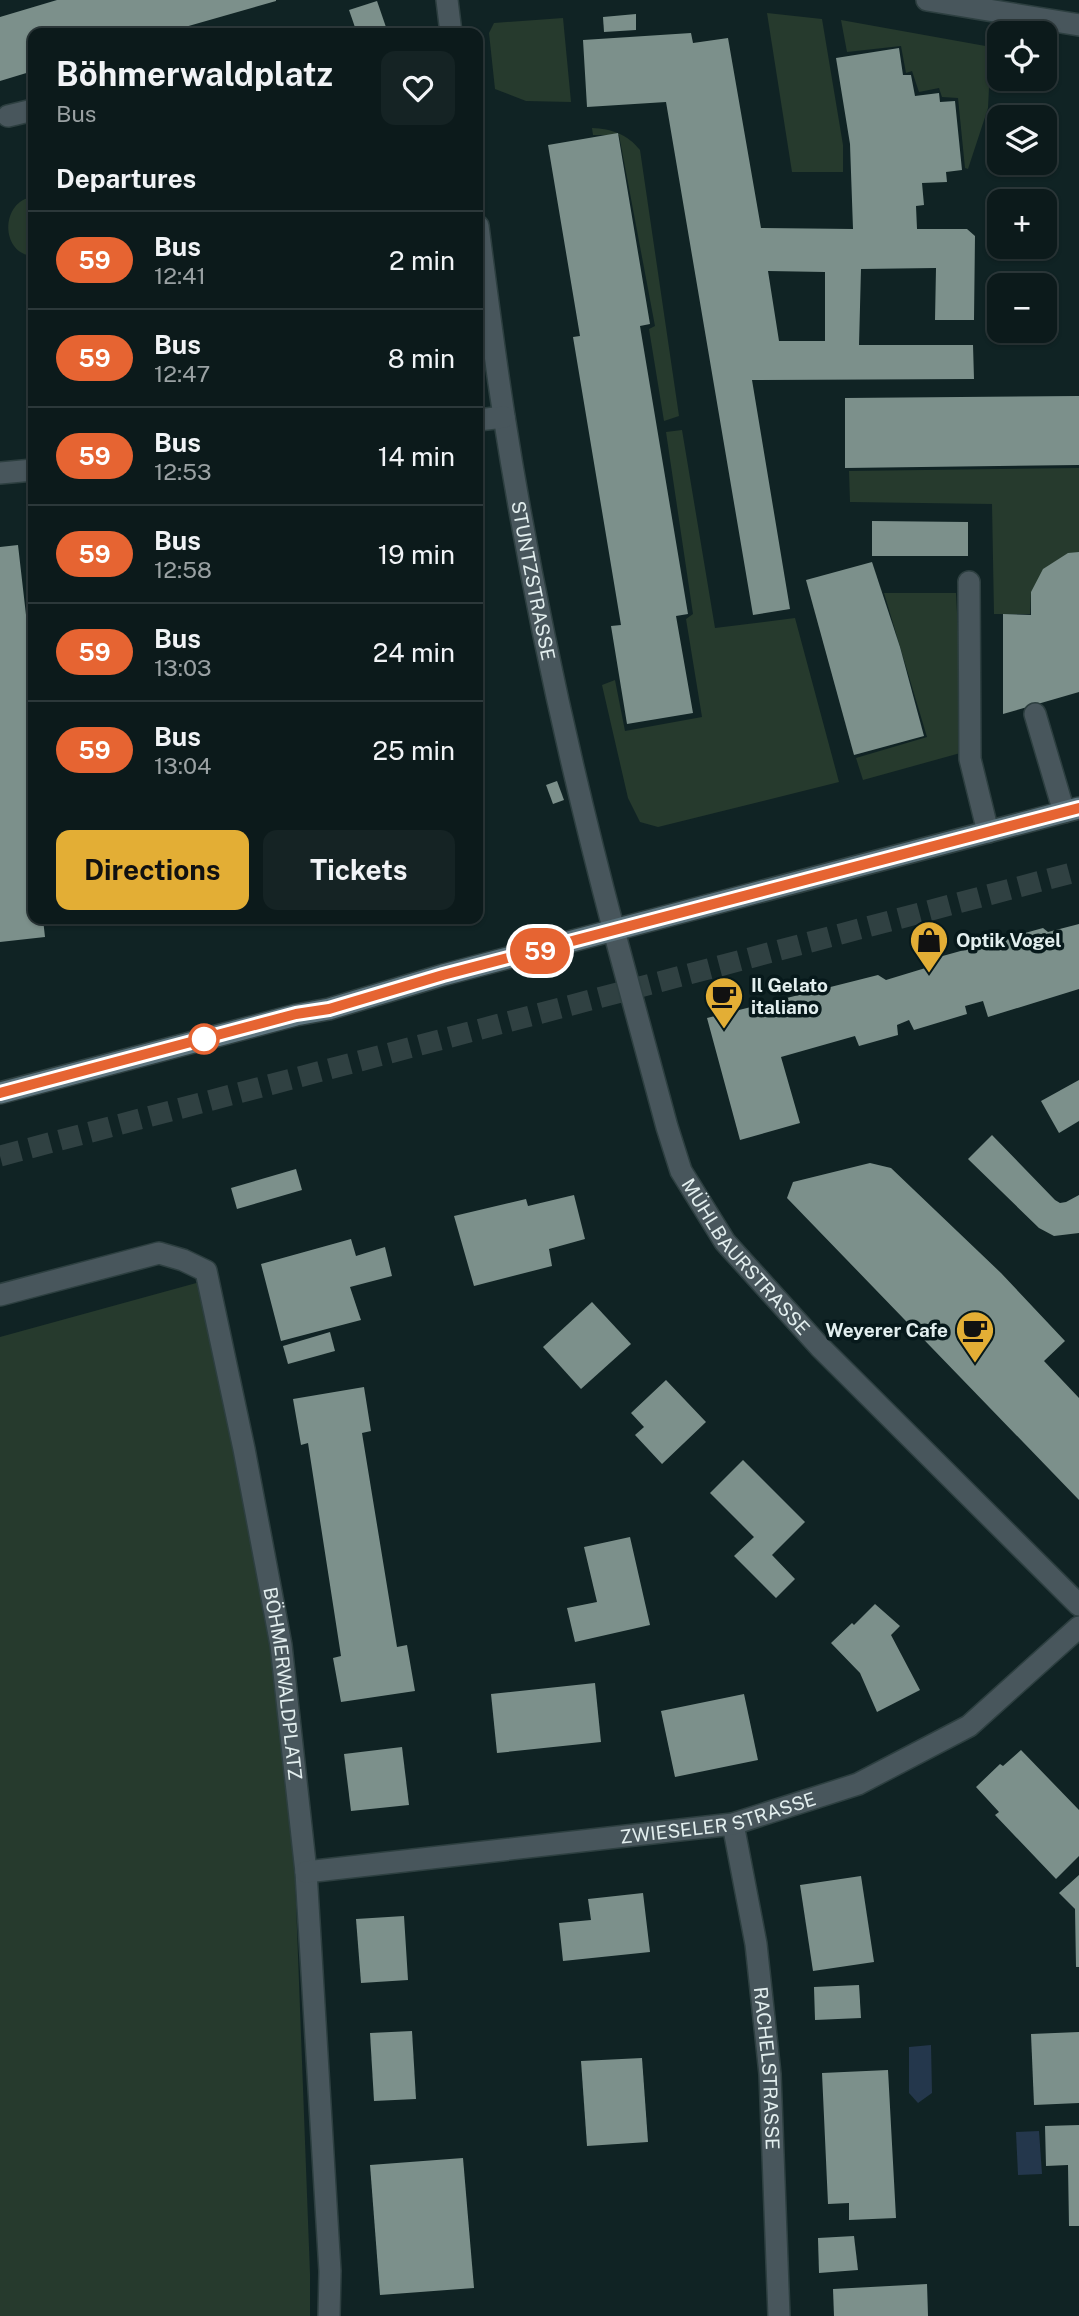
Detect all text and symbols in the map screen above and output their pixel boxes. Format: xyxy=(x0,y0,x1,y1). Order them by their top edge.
map controls xyxy=(987,21,1057,343)
button: locate xyxy=(987,21,1057,91)
button: heart xyxy=(381,51,455,125)
text: Böhmerwaldplatz xyxy=(56,55,333,93)
text: Bus xyxy=(56,100,96,127)
button: layers xyxy=(987,105,1057,175)
text: Departures xyxy=(56,163,196,194)
button: + xyxy=(987,189,1057,259)
text: Bus xyxy=(154,231,201,262)
text: 2 min xyxy=(389,245,455,276)
text: 59 xyxy=(78,246,111,274)
text: 12:41 xyxy=(154,262,206,289)
button: − xyxy=(987,273,1057,343)
text: Bus xyxy=(154,329,201,360)
text: 8 min xyxy=(388,343,455,374)
text: 59 xyxy=(78,344,111,372)
text: 12:47 xyxy=(154,360,210,387)
text: Bus xyxy=(154,427,201,458)
text: 14 min xyxy=(378,441,455,472)
text: 59 xyxy=(78,442,111,470)
text: 12:53 xyxy=(154,458,211,485)
street label: STUNTZSTRASSE xyxy=(507,499,560,662)
text: Bus xyxy=(154,525,201,556)
text: 19 min xyxy=(378,539,455,570)
text: 59 xyxy=(78,540,111,568)
text: 12:58 xyxy=(154,556,212,583)
text: Bus xyxy=(154,623,201,654)
text: 24 min xyxy=(373,637,455,668)
text: 59 xyxy=(78,638,111,666)
text: 13:03 xyxy=(154,654,211,681)
text: Bus xyxy=(154,721,201,752)
text: 25 min xyxy=(372,735,455,766)
text: 59 xyxy=(78,736,111,764)
text: 13:04 xyxy=(154,752,212,779)
button: Directions xyxy=(56,830,249,910)
button: Tickets xyxy=(263,830,455,910)
shop icon: Optik Vogel xyxy=(908,919,950,974)
line badge: 59 xyxy=(508,928,572,974)
place label: Optik Vogel xyxy=(956,929,1061,951)
text: 59 xyxy=(524,937,556,965)
place label: Il Gelato italiano xyxy=(751,974,828,1018)
cafe icon: Il Gelato italiano xyxy=(703,975,745,1030)
unlabelled marker xyxy=(189,1024,219,1054)
street label: MÜHLBAURSTRASSE xyxy=(677,1174,815,1339)
cafe icon: Weyerer Cafe xyxy=(954,1309,996,1364)
place label: Weyerer Cafe xyxy=(825,1319,948,1341)
street label: BÖHMERWALDPLATZ xyxy=(259,1585,307,1781)
street label: ZWIESELER STRASSE xyxy=(619,1787,818,1848)
street label: RACHELSTRASSE xyxy=(750,1986,784,2150)

